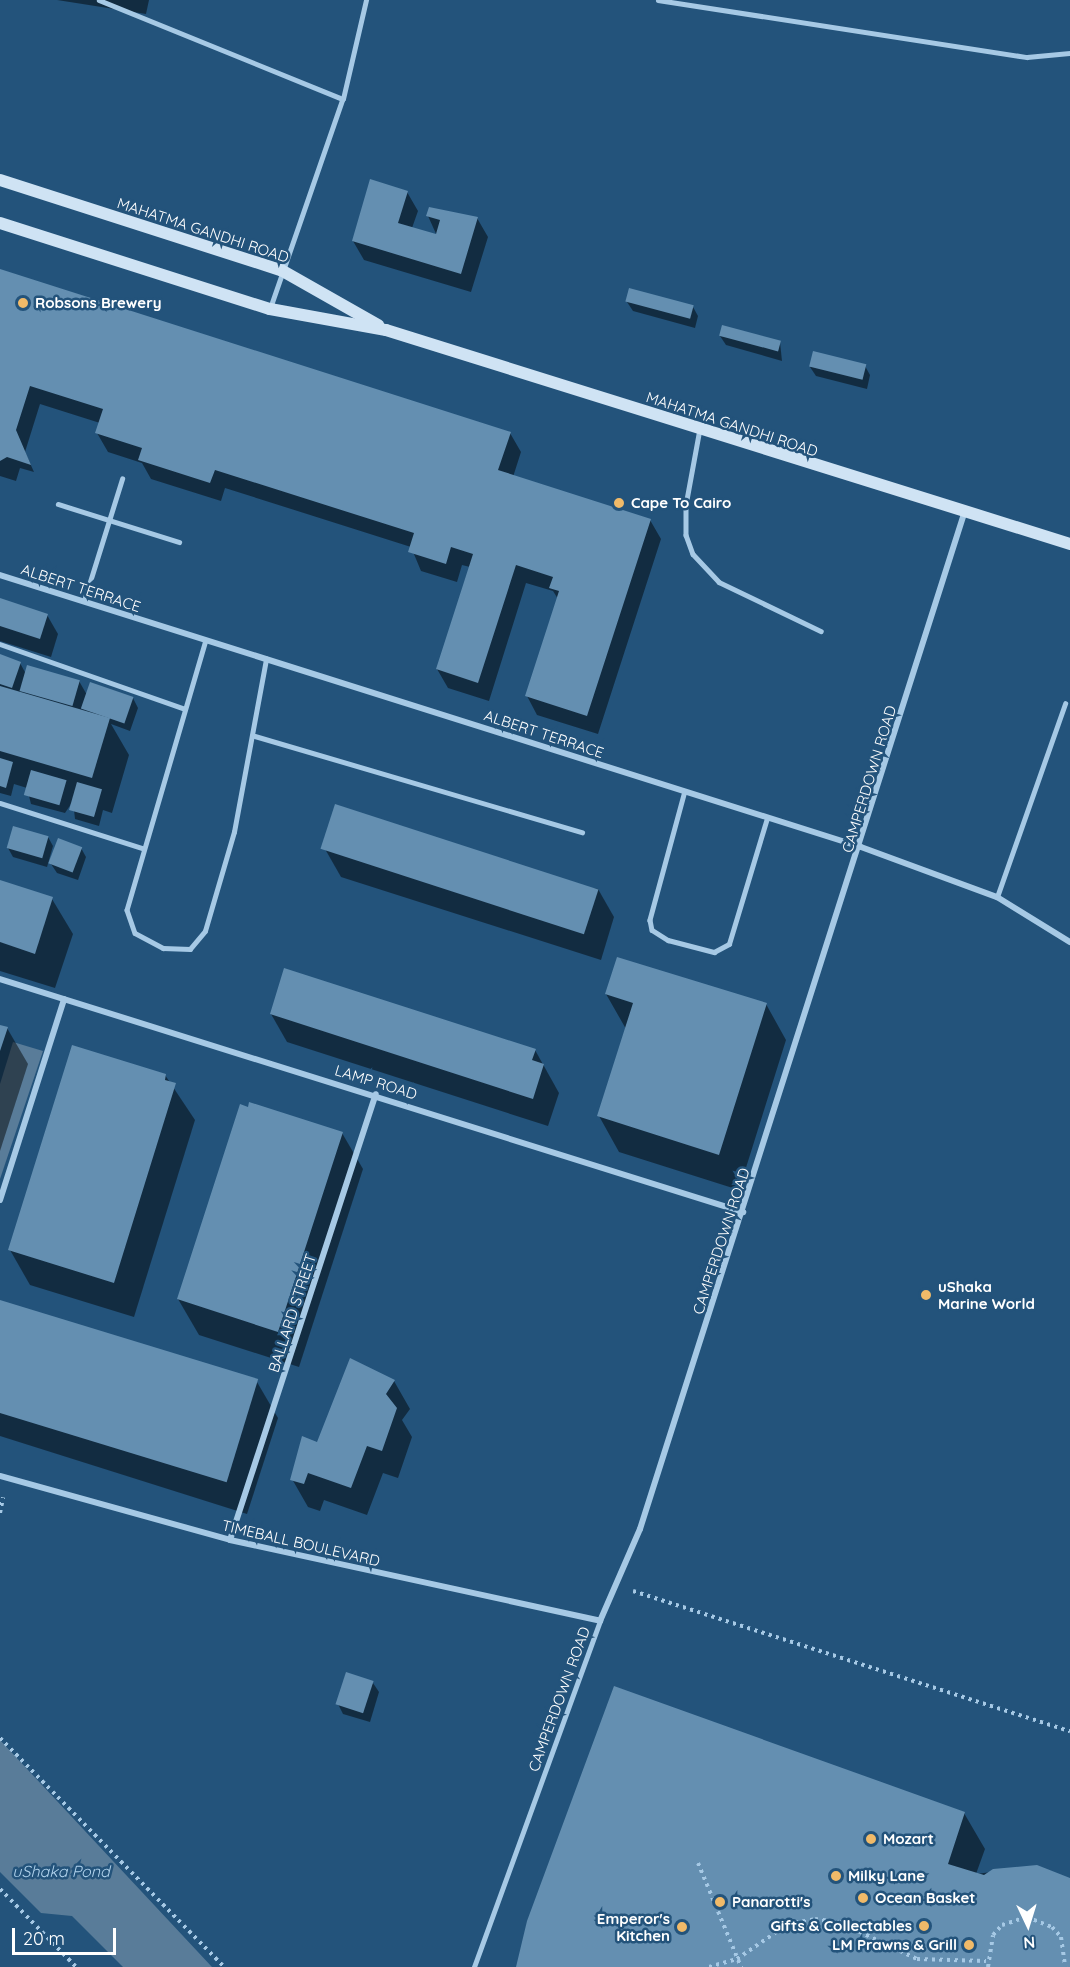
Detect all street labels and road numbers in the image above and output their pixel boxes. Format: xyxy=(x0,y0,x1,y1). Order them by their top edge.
street label: MAHATMA GANDHI ROAD xyxy=(115,194,291,266)
street label: MAHATMA GANDHI ROAD xyxy=(644,388,820,460)
street label: ALBERT TERRACE xyxy=(19,560,143,616)
street label: CAMPERDOWN ROAD xyxy=(838,703,900,855)
street label: ALBERT TERRACE xyxy=(482,706,606,762)
street label: LAMP ROAD xyxy=(333,1061,419,1103)
street label: CAMPERDOWN ROAD xyxy=(689,1165,753,1317)
street label: BALLARD STREET xyxy=(264,1251,320,1375)
street label: TIMEBALL BOULEVARD xyxy=(220,1516,382,1570)
street label: CAMPERDOWN ROAD xyxy=(524,1624,594,1774)

